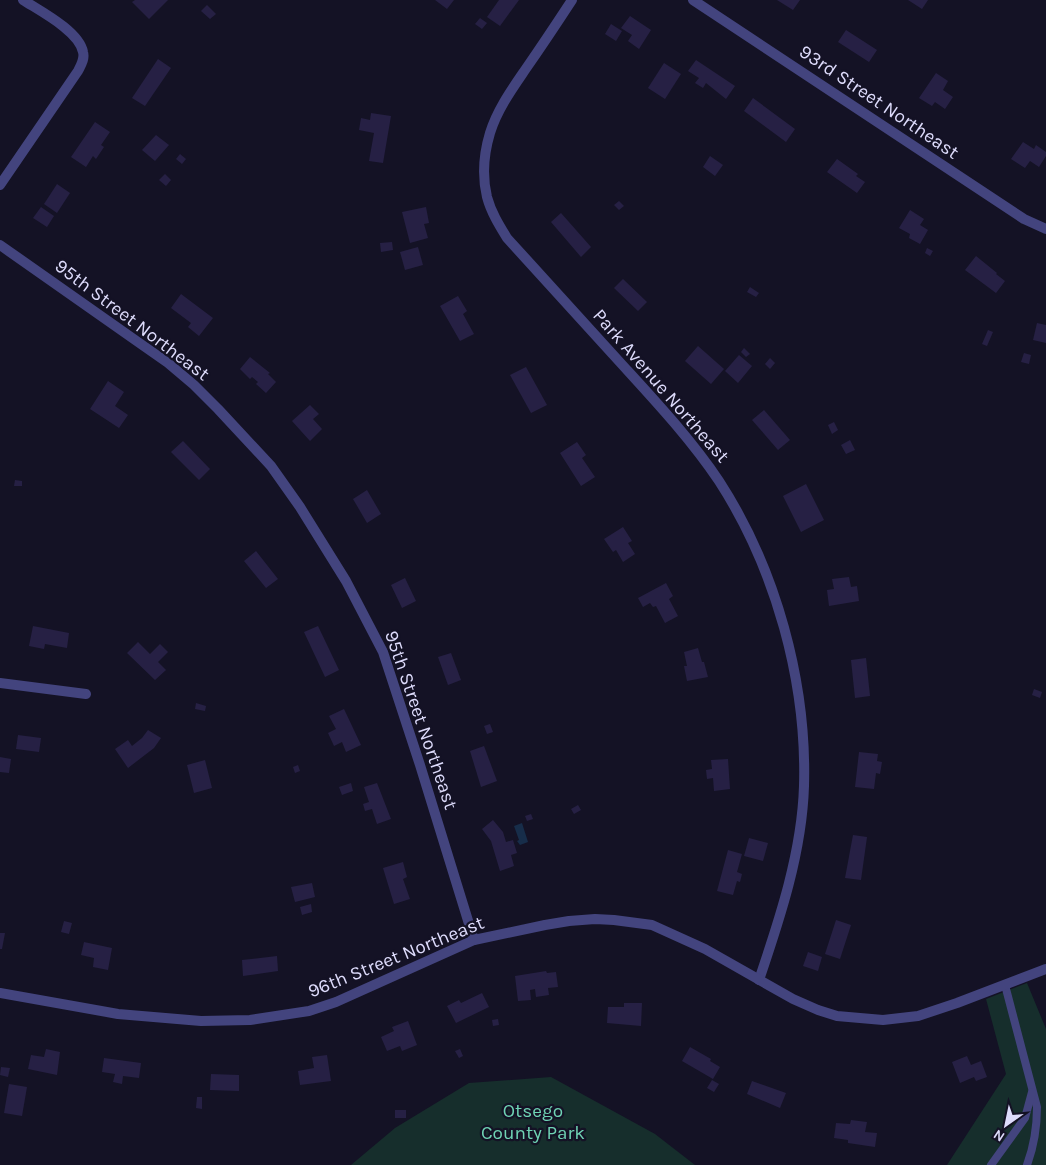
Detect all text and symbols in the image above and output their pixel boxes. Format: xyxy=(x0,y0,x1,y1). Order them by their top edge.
street label: 93rd Street Northeast xyxy=(795,40,963,164)
street label: 95th Street Northeast xyxy=(50,255,214,385)
street label: Park Avenue Northeast xyxy=(588,305,734,467)
street label: 95th Street Northeast xyxy=(380,628,462,812)
street label: 96th Street Northeast xyxy=(305,912,487,1002)
park label: Otsego County Park xyxy=(481,1100,585,1144)
north arrow xyxy=(981,1100,1031,1150)
text: N xyxy=(990,1126,1008,1145)

